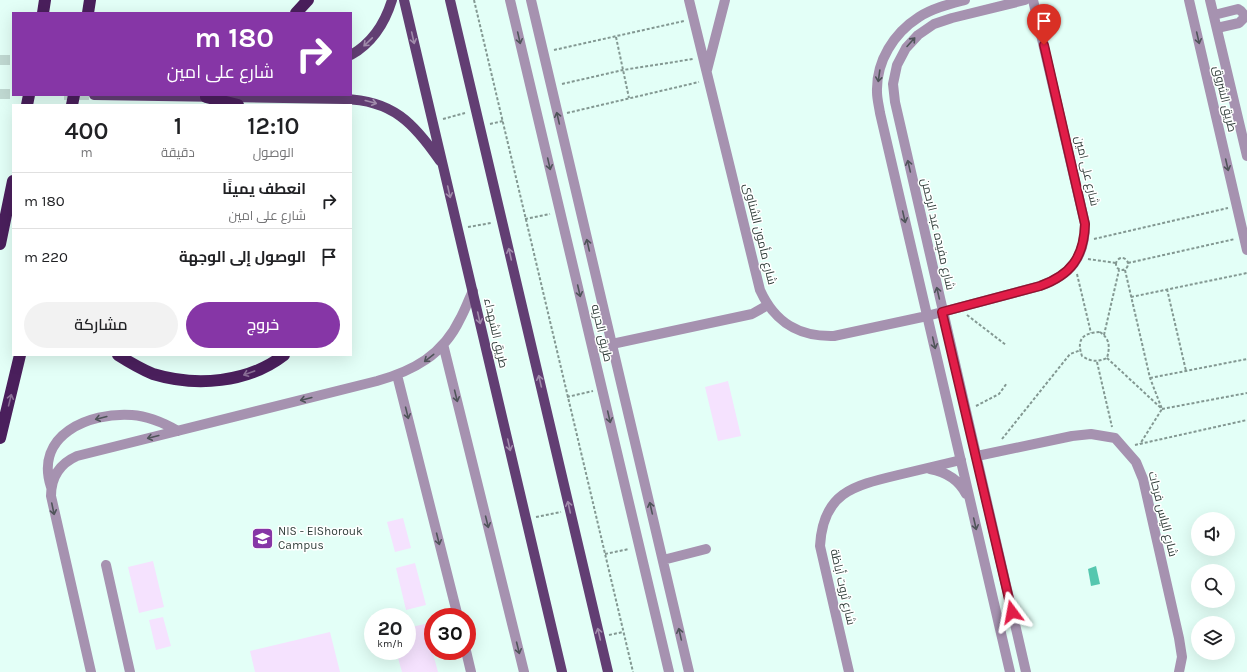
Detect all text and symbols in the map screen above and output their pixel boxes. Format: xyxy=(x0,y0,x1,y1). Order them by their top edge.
pin xyxy=(1027,4,1061,45)
icon: arrive xyxy=(1033,10,1055,32)
text: 180 m xyxy=(195,21,274,54)
icon: right xyxy=(288,28,340,80)
one-way arrow xyxy=(410,31,418,44)
one-way arrow xyxy=(516,31,524,44)
one-way arrow xyxy=(1194,31,1202,44)
one-way arrow xyxy=(363,37,373,47)
one-way arrow xyxy=(906,38,915,48)
text: شارع على امين xyxy=(167,61,274,83)
street label: طريق الشروق xyxy=(1211,65,1239,133)
one-way arrow xyxy=(875,69,883,82)
one-way arrow xyxy=(364,99,377,107)
text: 1 xyxy=(174,112,182,140)
text: 12:10 xyxy=(247,112,300,140)
one-way arrow xyxy=(554,112,562,125)
text: 400 xyxy=(65,117,108,145)
street label: شارع على امين xyxy=(1071,135,1102,208)
text: m xyxy=(80,145,93,160)
text: دقيقة xyxy=(161,145,195,160)
text: الوصول xyxy=(253,145,294,160)
one-way arrow xyxy=(546,158,554,171)
one-way arrow xyxy=(1224,158,1231,171)
one-way arrow xyxy=(905,160,913,173)
street label: شارع مفيده عبد الرحمن xyxy=(917,177,958,292)
text: انعطف يمينًا xyxy=(222,180,306,198)
street label: شارع مأمون الشناوى xyxy=(740,182,780,286)
one-way arrow xyxy=(446,185,454,198)
icon: right xyxy=(318,190,340,212)
text: 180 m xyxy=(24,192,65,210)
text: شارع على امين xyxy=(229,208,306,223)
one-way arrow xyxy=(901,210,909,223)
one-way arrow xyxy=(584,239,592,252)
icon: arrive xyxy=(318,246,340,268)
text: 220 m xyxy=(24,248,68,266)
text: الوصول إلى الوجهة xyxy=(179,248,306,266)
one-way arrow xyxy=(506,248,514,261)
one-way arrow xyxy=(576,284,583,297)
one-way arrow xyxy=(934,287,941,300)
street label: طريق الشهداء xyxy=(481,297,511,369)
button: مشاركة xyxy=(24,302,178,348)
button: خروج xyxy=(186,302,340,348)
street label: طريق الحريه xyxy=(589,303,615,363)
one-way arrow xyxy=(476,311,484,324)
one-way arrow xyxy=(930,336,938,349)
one-way arrow xyxy=(423,353,434,362)
one-way arrow xyxy=(244,369,256,377)
one-way arrow xyxy=(535,375,543,388)
one-way arrow xyxy=(453,389,460,402)
one-way arrow xyxy=(6,394,14,407)
one-way arrow xyxy=(300,396,313,403)
one-way arrow xyxy=(403,406,411,419)
one-way arrow xyxy=(606,411,613,424)
one-way arrow xyxy=(94,415,107,422)
one-way arrow xyxy=(147,434,160,441)
one-way arrow xyxy=(506,438,513,451)
street label: شارع الياس فرحات xyxy=(1145,470,1180,559)
one-way arrow xyxy=(565,501,573,514)
one-way arrow xyxy=(646,501,654,514)
one-way arrow xyxy=(50,503,58,516)
map controls xyxy=(1191,512,1235,660)
button: sound xyxy=(1191,512,1235,556)
one-way arrow xyxy=(484,515,491,528)
one-way arrow xyxy=(972,518,980,531)
place label: NIS - ElShorouk Campus xyxy=(278,524,363,552)
school or university icon: NIS - ElShorouk Campus xyxy=(250,525,276,551)
one-way arrow xyxy=(435,532,442,545)
street label: شارع ثروت أباظة xyxy=(826,547,860,627)
button: search xyxy=(1191,564,1235,608)
position arrow xyxy=(991,591,1033,633)
speed limit sign: 30 xyxy=(424,608,476,660)
button: layers xyxy=(1191,616,1235,660)
text: 20 xyxy=(378,617,402,640)
one-way arrow xyxy=(595,628,602,641)
one-way arrow xyxy=(676,628,684,641)
text: km/h xyxy=(377,638,403,650)
one-way arrow xyxy=(515,641,522,654)

